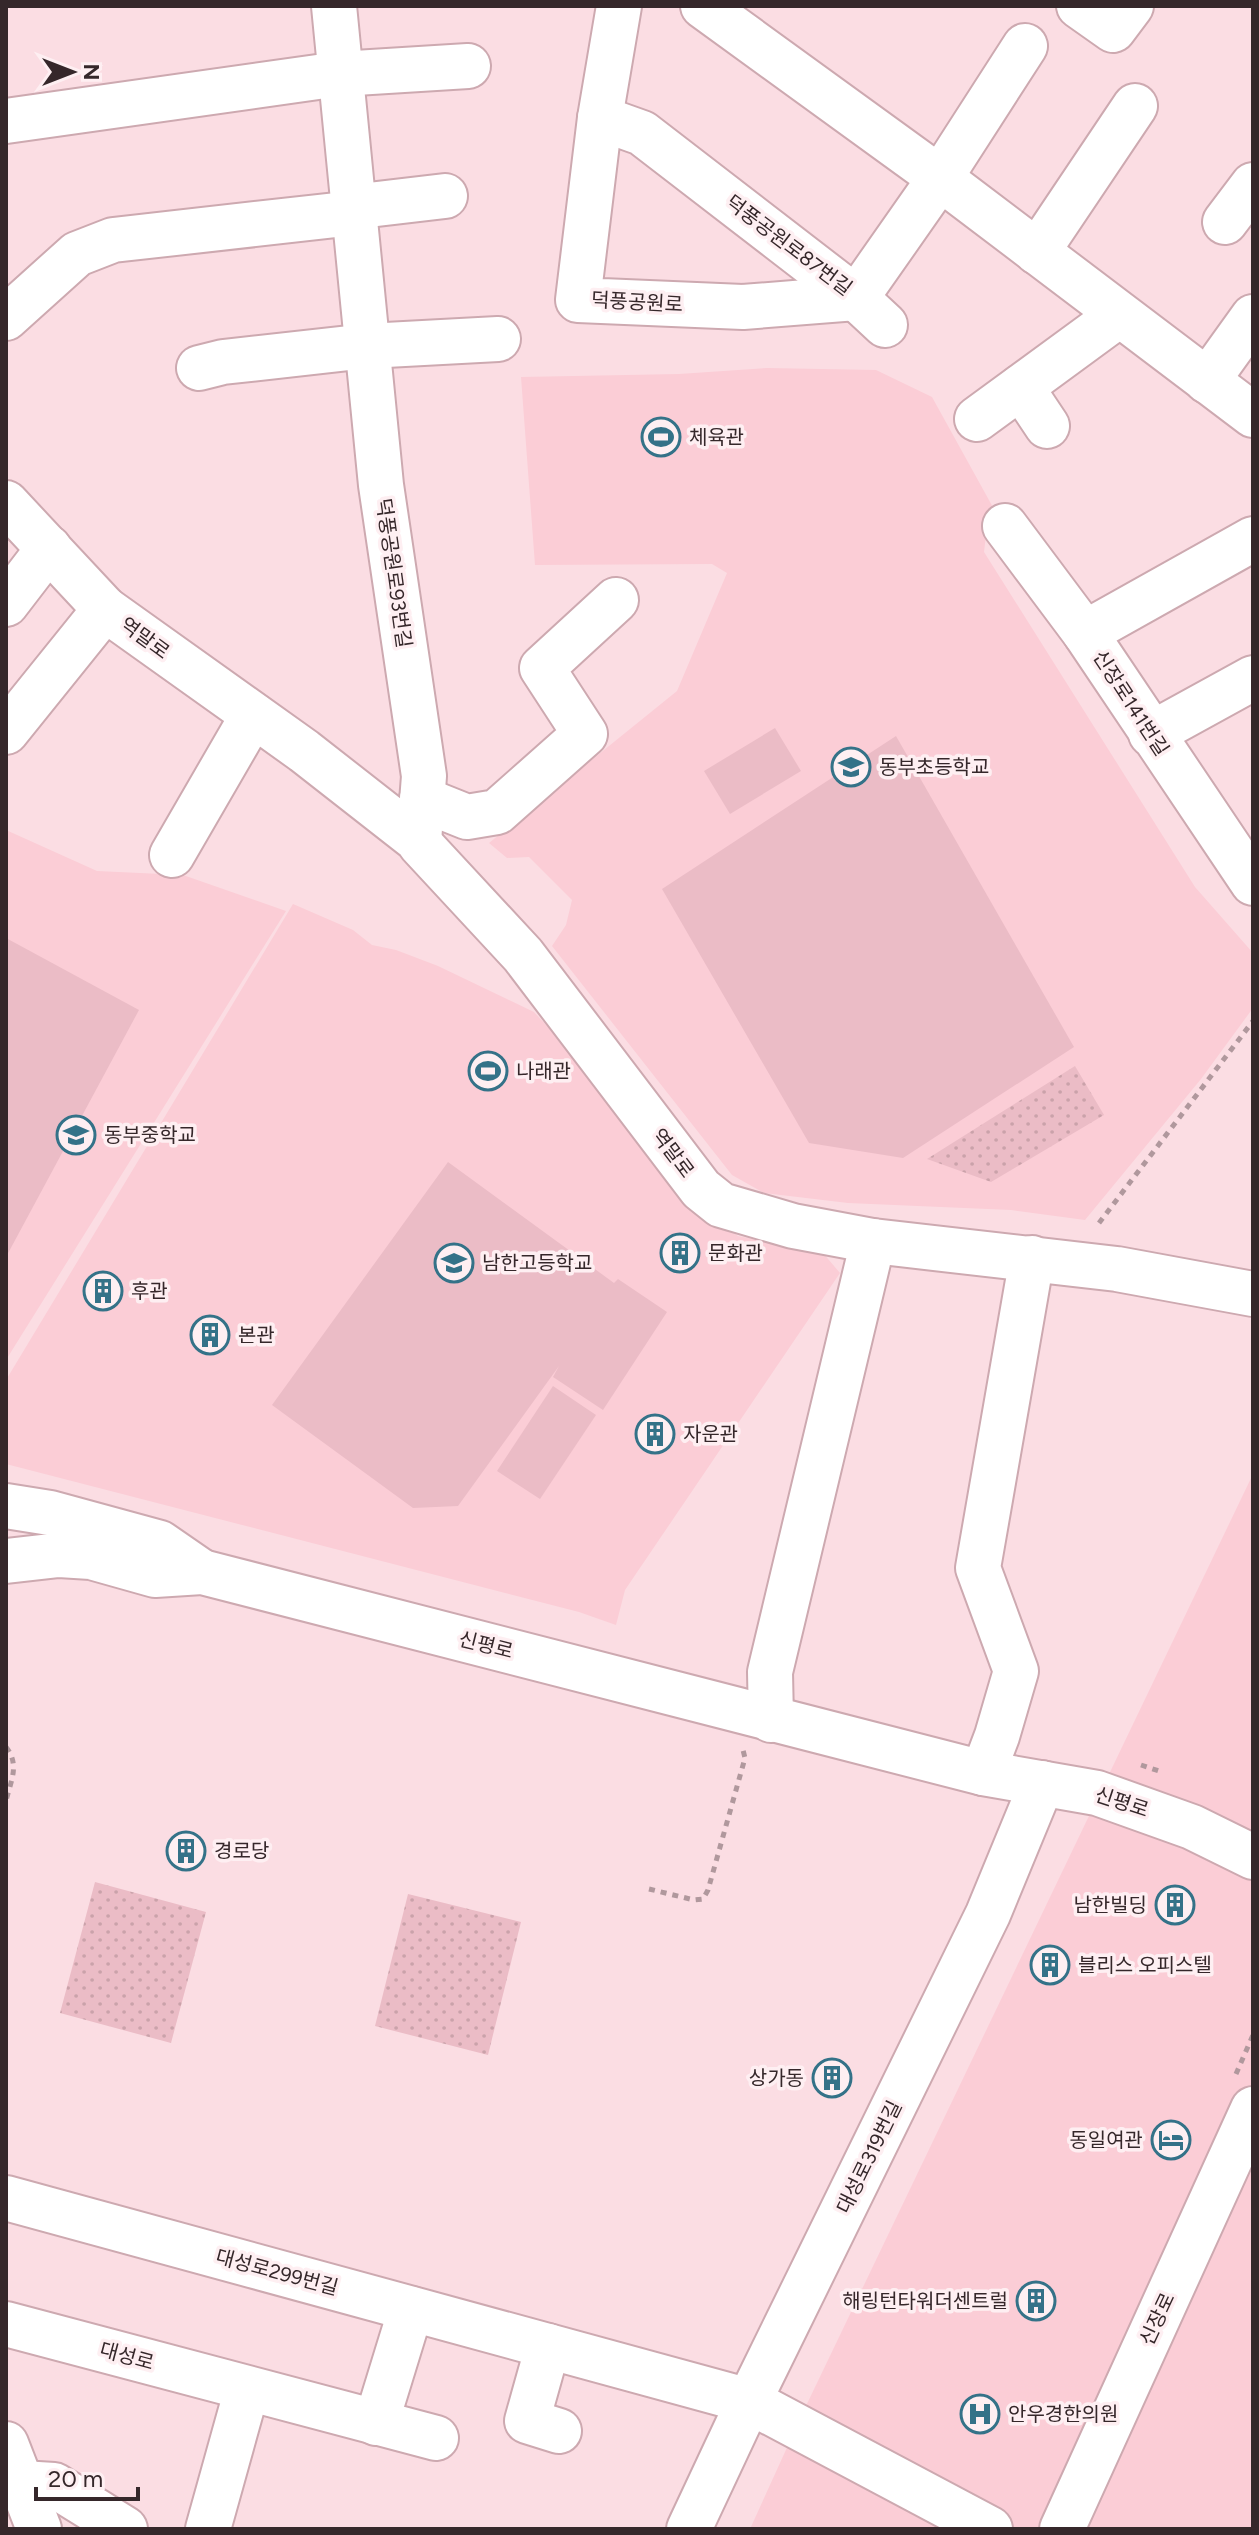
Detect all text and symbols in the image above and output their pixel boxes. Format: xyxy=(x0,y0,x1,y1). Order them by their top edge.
north arrow xyxy=(32,32,112,112)
text: N xyxy=(78,63,105,81)
street label: 덕풍공원로87번길 xyxy=(721,190,857,300)
street label: 덕풍공원로 xyxy=(590,288,684,316)
sports icon: 체육관 xyxy=(640,416,682,458)
place label: 체육관 xyxy=(689,425,744,449)
street label: 덕풍공원로93번길 xyxy=(372,497,416,649)
street label: 역말로 xyxy=(116,612,174,664)
street label: 신장로141번길 xyxy=(1088,646,1174,760)
school or university icon: 동부초등학교 xyxy=(830,746,872,788)
place label: 동부초등학교 xyxy=(879,755,989,779)
sports icon: 나래관 xyxy=(467,1050,509,1092)
place label: 나래관 xyxy=(516,1059,571,1083)
school or university icon: 동부중학교 xyxy=(55,1114,97,1156)
place label: 동부중학교 xyxy=(104,1123,196,1147)
street label: 역말로 xyxy=(647,1124,699,1182)
building icon: 문화관 xyxy=(659,1232,701,1274)
place label: 문화관 xyxy=(708,1241,763,1265)
school or university icon: 남한고등학교 xyxy=(433,1242,475,1284)
place label: 남한고등학교 xyxy=(482,1251,592,1275)
building icon: 후관 xyxy=(82,1270,124,1312)
place label: 후관 xyxy=(131,1279,168,1303)
building icon: 본관 xyxy=(189,1314,231,1356)
place label: 본관 xyxy=(238,1323,275,1347)
building icon: 자운관 xyxy=(634,1413,676,1455)
place label: 자운관 xyxy=(683,1422,738,1446)
street label: 신평로 xyxy=(456,1627,516,1663)
street label: 신평로 xyxy=(1092,1782,1152,1822)
building icon: 경로당 xyxy=(165,1830,207,1872)
place label: 경로당 xyxy=(214,1839,269,1863)
building icon: 남한빌딩 xyxy=(1154,1884,1196,1926)
place label: 남한빌딩 xyxy=(1073,1893,1147,1917)
building icon: 블리스 오피스텔 xyxy=(1029,1944,1071,1986)
place label: 블리스 오피스텔 xyxy=(1078,1953,1212,1977)
building icon: 상가동 xyxy=(811,2057,853,2099)
place label: 상가동 xyxy=(749,2066,804,2090)
street label: 대성로319번길 xyxy=(831,2097,907,2217)
hotel icon: 동일여관 xyxy=(1150,2119,1192,2161)
place label: 동일여관 xyxy=(1069,2128,1143,2152)
street label: 대성로299번길 xyxy=(213,2244,341,2300)
building icon: 해링턴타워더센트럴 xyxy=(1015,2280,1057,2322)
place label: 해링턴타워더센트럴 xyxy=(842,2289,1008,2313)
street label: 신장로 xyxy=(1134,2289,1180,2349)
street label: 대성로 xyxy=(97,2337,157,2375)
hospital icon: 안우경한의원 xyxy=(959,2393,1001,2435)
place label: 안우경한의원 xyxy=(1008,2402,1118,2426)
scale bar xyxy=(36,2451,138,2501)
text: 20 m xyxy=(48,2464,103,2493)

